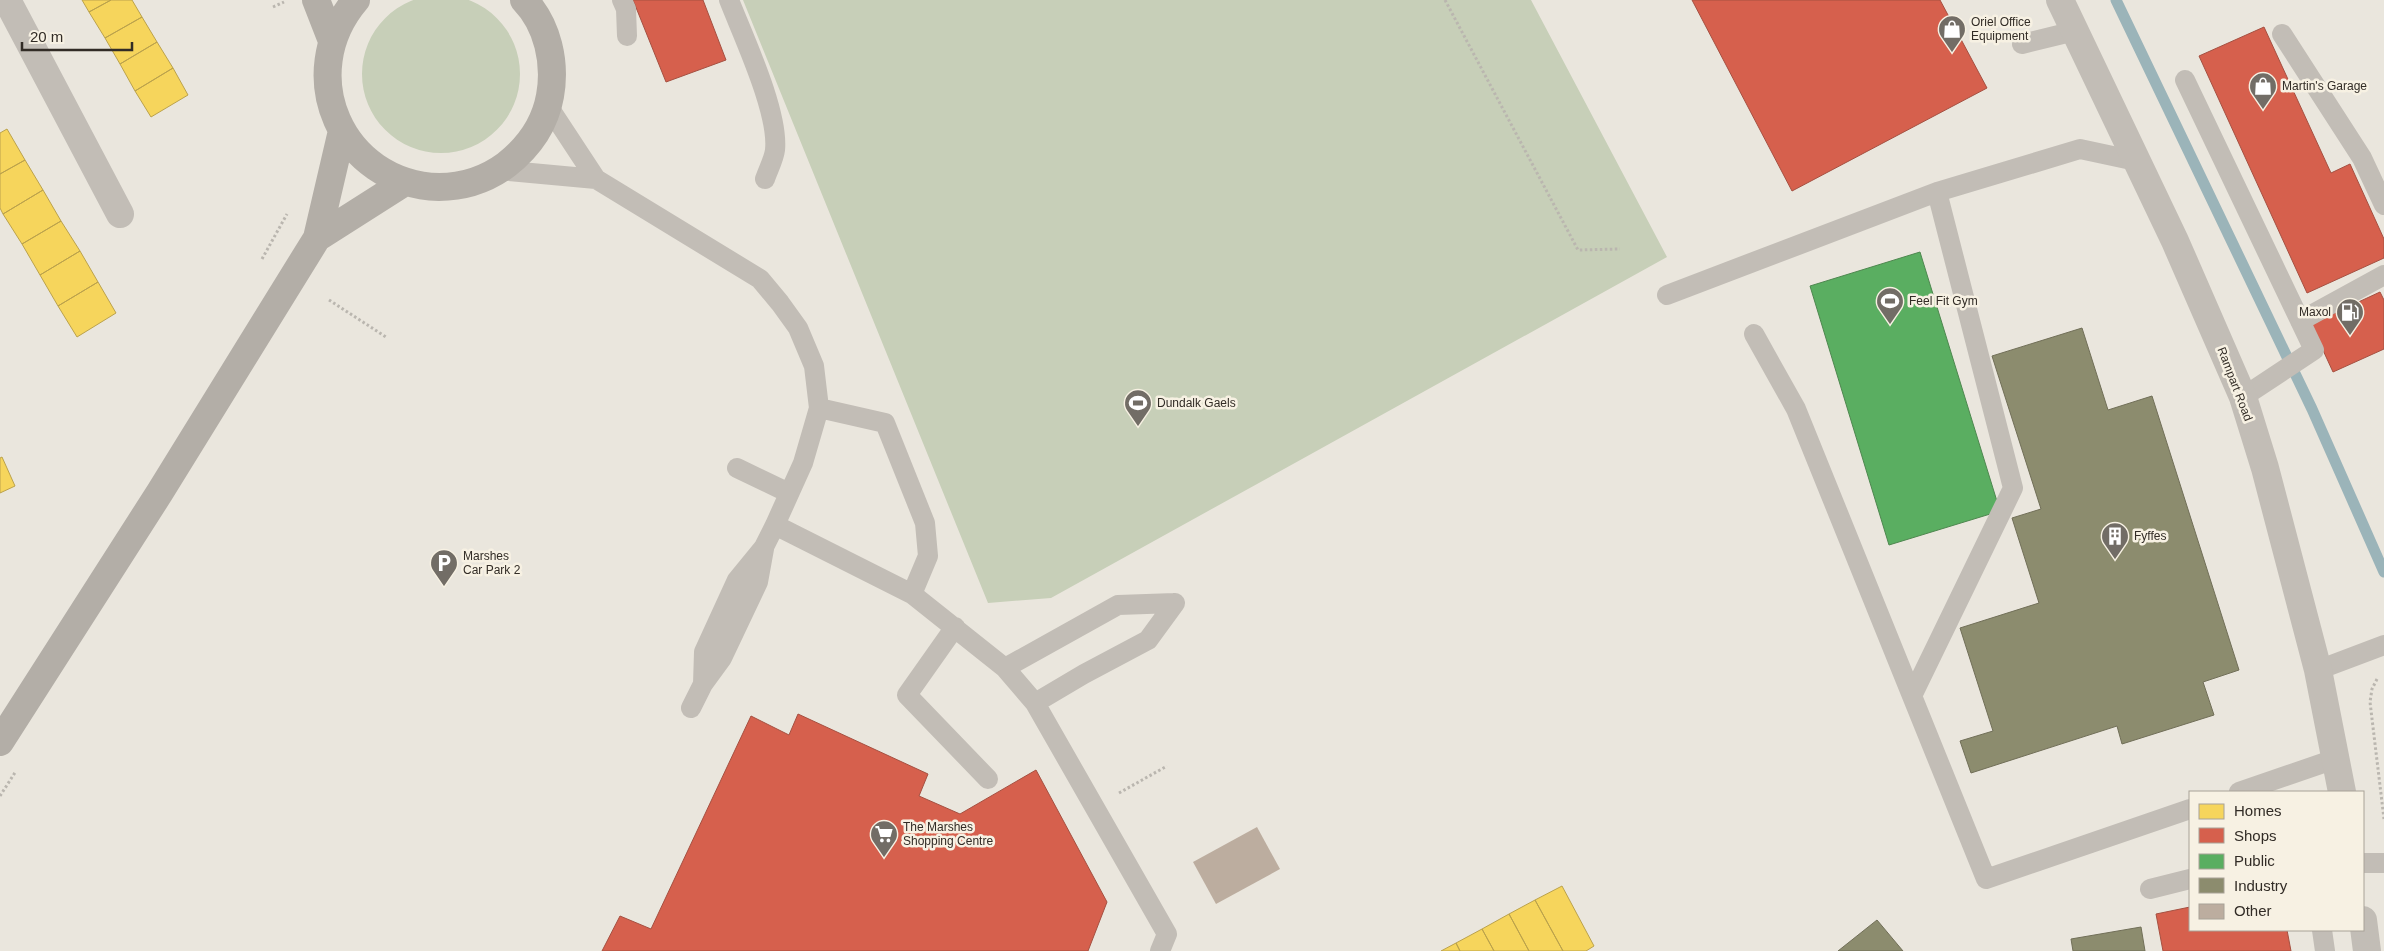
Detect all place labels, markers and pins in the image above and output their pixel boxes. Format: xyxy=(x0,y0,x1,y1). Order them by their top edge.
shop icon: Oriel Office Equipment xyxy=(1937,14,1967,53)
place label: Oriel Office Equipment xyxy=(1971,15,2031,43)
shop icon: Martin's Garage xyxy=(2248,71,2278,110)
place label: Martin's Garage xyxy=(2282,79,2367,93)
sports icon: Feel Fit Gym xyxy=(1875,286,1905,325)
place label: Feel Fit Gym xyxy=(1909,294,1978,308)
fuel station icon: Maxol xyxy=(2335,297,2365,336)
place label: Maxol xyxy=(2299,305,2331,319)
sports icon: Dundalk Gaels xyxy=(1123,388,1153,427)
place label: Dundalk Gaels xyxy=(1157,396,1236,410)
building icon: Fyffes xyxy=(2100,521,2130,560)
place label: Fyffes xyxy=(2134,529,2166,543)
parking icon: Marshes Car Park 2 xyxy=(429,548,459,587)
place label: Marshes Car Park 2 xyxy=(463,549,521,577)
supermarket icon: The Marshes Shopping Centre xyxy=(869,819,899,858)
place label: The Marshes Shopping Centre xyxy=(903,820,993,848)

